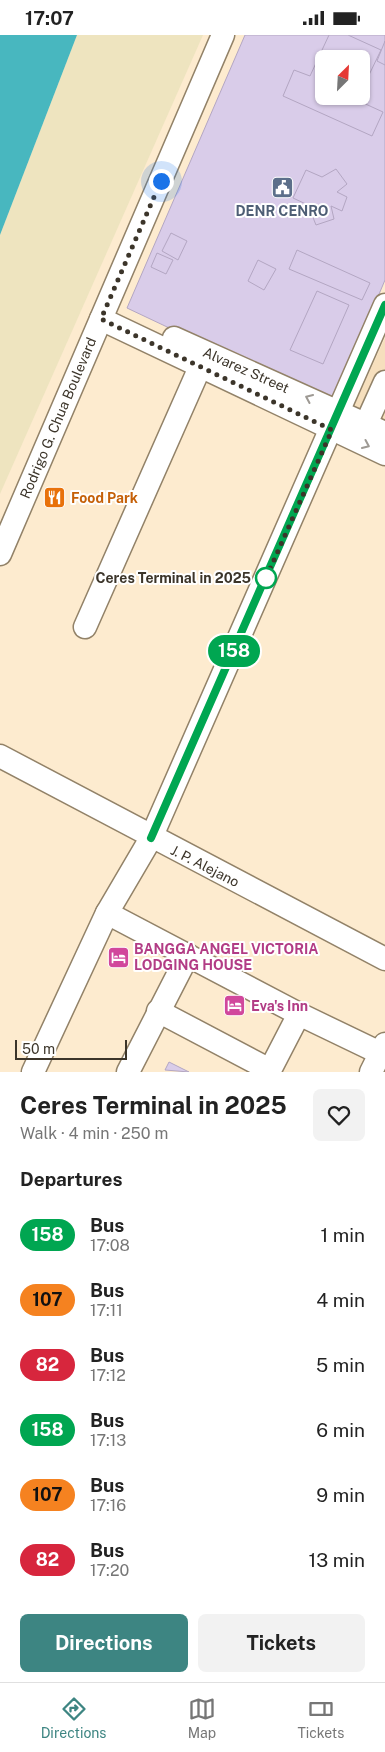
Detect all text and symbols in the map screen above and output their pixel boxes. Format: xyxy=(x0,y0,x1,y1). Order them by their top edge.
text: 17:07 xyxy=(25,7,74,29)
north arrow xyxy=(315,50,370,105)
map controls xyxy=(315,50,370,105)
your location xyxy=(149,169,174,194)
public building icon: DENR CENRO xyxy=(270,176,294,200)
place label: DENR CENRO xyxy=(236,203,328,219)
street label: Rodrigo G. Chua Boulevard xyxy=(17,335,99,501)
street label: Alvarez Street xyxy=(200,344,292,396)
one-way arrow xyxy=(305,393,314,404)
one-way arrow xyxy=(361,439,370,450)
restaurant icon: Food Park xyxy=(43,486,67,510)
place label: Food Park xyxy=(71,490,138,506)
marker: Ceres Terminal in 2025 xyxy=(255,567,277,589)
place label: Ceres Terminal in 2025 xyxy=(95,570,251,586)
line badge: 158 xyxy=(205,635,263,667)
text: 158 xyxy=(218,640,250,661)
street label: J. P. Alejano xyxy=(168,842,242,890)
place label: BANGGA ANGEL VICTORIA LODGING HOUSE xyxy=(134,941,318,973)
hotel icon: BANGGA ANGEL VICTORIA LODGING HOUSE xyxy=(106,945,130,969)
hotel icon: Eva's Inn xyxy=(223,994,247,1018)
place label: Eva's Inn xyxy=(251,998,308,1014)
scale bar xyxy=(15,1037,128,1060)
text: 50 m xyxy=(22,1041,55,1057)
button: heart xyxy=(313,1089,365,1141)
text: Ceres Terminal in 2025 xyxy=(20,1091,287,1119)
text: Walk · 4 min · 250 m xyxy=(20,1124,168,1143)
text: Departures xyxy=(20,1168,123,1190)
text: Bus xyxy=(90,1214,124,1236)
text: 158 xyxy=(32,1224,63,1245)
text: 1 min xyxy=(320,1224,365,1246)
text: 17:08 xyxy=(90,1236,130,1255)
text: Bus xyxy=(90,1279,124,1301)
text: 107 xyxy=(32,1289,63,1310)
text: 4 min xyxy=(316,1289,365,1311)
text: 17:11 xyxy=(90,1301,123,1320)
text: Bus xyxy=(90,1344,124,1366)
text: 82 xyxy=(36,1354,59,1375)
text: 5 min xyxy=(316,1354,365,1376)
text: 17:12 xyxy=(90,1366,126,1385)
text: Bus xyxy=(90,1409,124,1431)
text: 158 xyxy=(32,1419,63,1440)
text: 6 min xyxy=(316,1419,365,1441)
text: 17:13 xyxy=(90,1431,126,1450)
text: Bus xyxy=(90,1474,124,1496)
text: 107 xyxy=(32,1484,63,1505)
text: 9 min xyxy=(316,1484,365,1506)
text: 17:16 xyxy=(90,1496,126,1515)
text: Bus xyxy=(90,1539,124,1561)
text: 82 xyxy=(36,1549,59,1570)
text: 13 min xyxy=(308,1549,365,1571)
text: 17:20 xyxy=(90,1561,129,1580)
button: Directions xyxy=(20,1614,188,1672)
button: Tickets xyxy=(198,1614,365,1672)
tab: Directions xyxy=(41,1695,106,1741)
tab: Map xyxy=(188,1695,216,1741)
tab: Tickets xyxy=(297,1695,344,1741)

